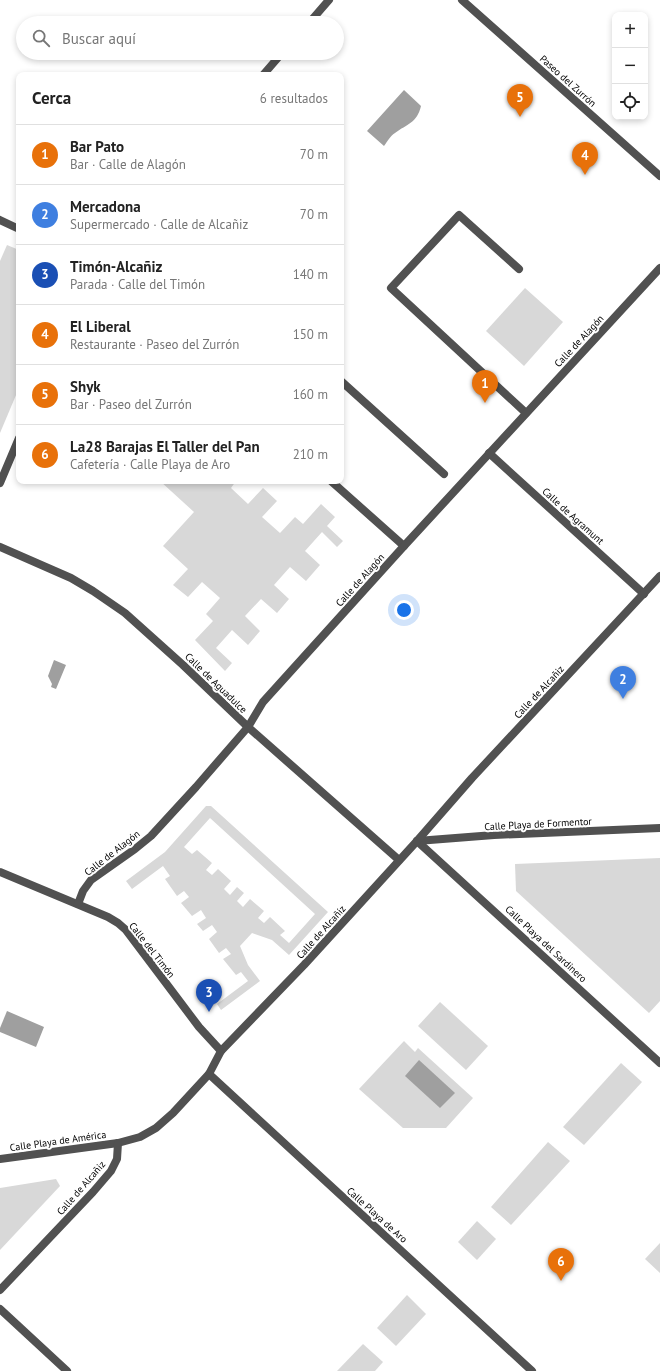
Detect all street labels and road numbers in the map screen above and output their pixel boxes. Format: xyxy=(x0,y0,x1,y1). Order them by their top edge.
street label: Paseo del Zurrón xyxy=(537,52,599,110)
street label: Calle de Alagón xyxy=(551,312,607,370)
street label: Calle de Agramunt xyxy=(539,485,607,548)
street label: Calle de Alagón xyxy=(333,551,387,609)
street label: Calle de Aguadulce xyxy=(182,650,250,716)
street label: Calle de Alcañiz xyxy=(511,663,567,721)
street label: Calle Playa de Formentor xyxy=(484,815,593,833)
street label: Calle de Alagón xyxy=(82,827,142,879)
street label: Calle de Alcañiz xyxy=(293,902,349,962)
street label: Calle Playa del Sardinero xyxy=(502,903,590,985)
street label: Calle del Timón xyxy=(126,920,178,980)
street label: Calle Playa de América xyxy=(9,1128,107,1154)
street label: Calle de Alcañiz xyxy=(54,1158,108,1218)
street label: Calle Playa de Aro xyxy=(344,1184,410,1246)

